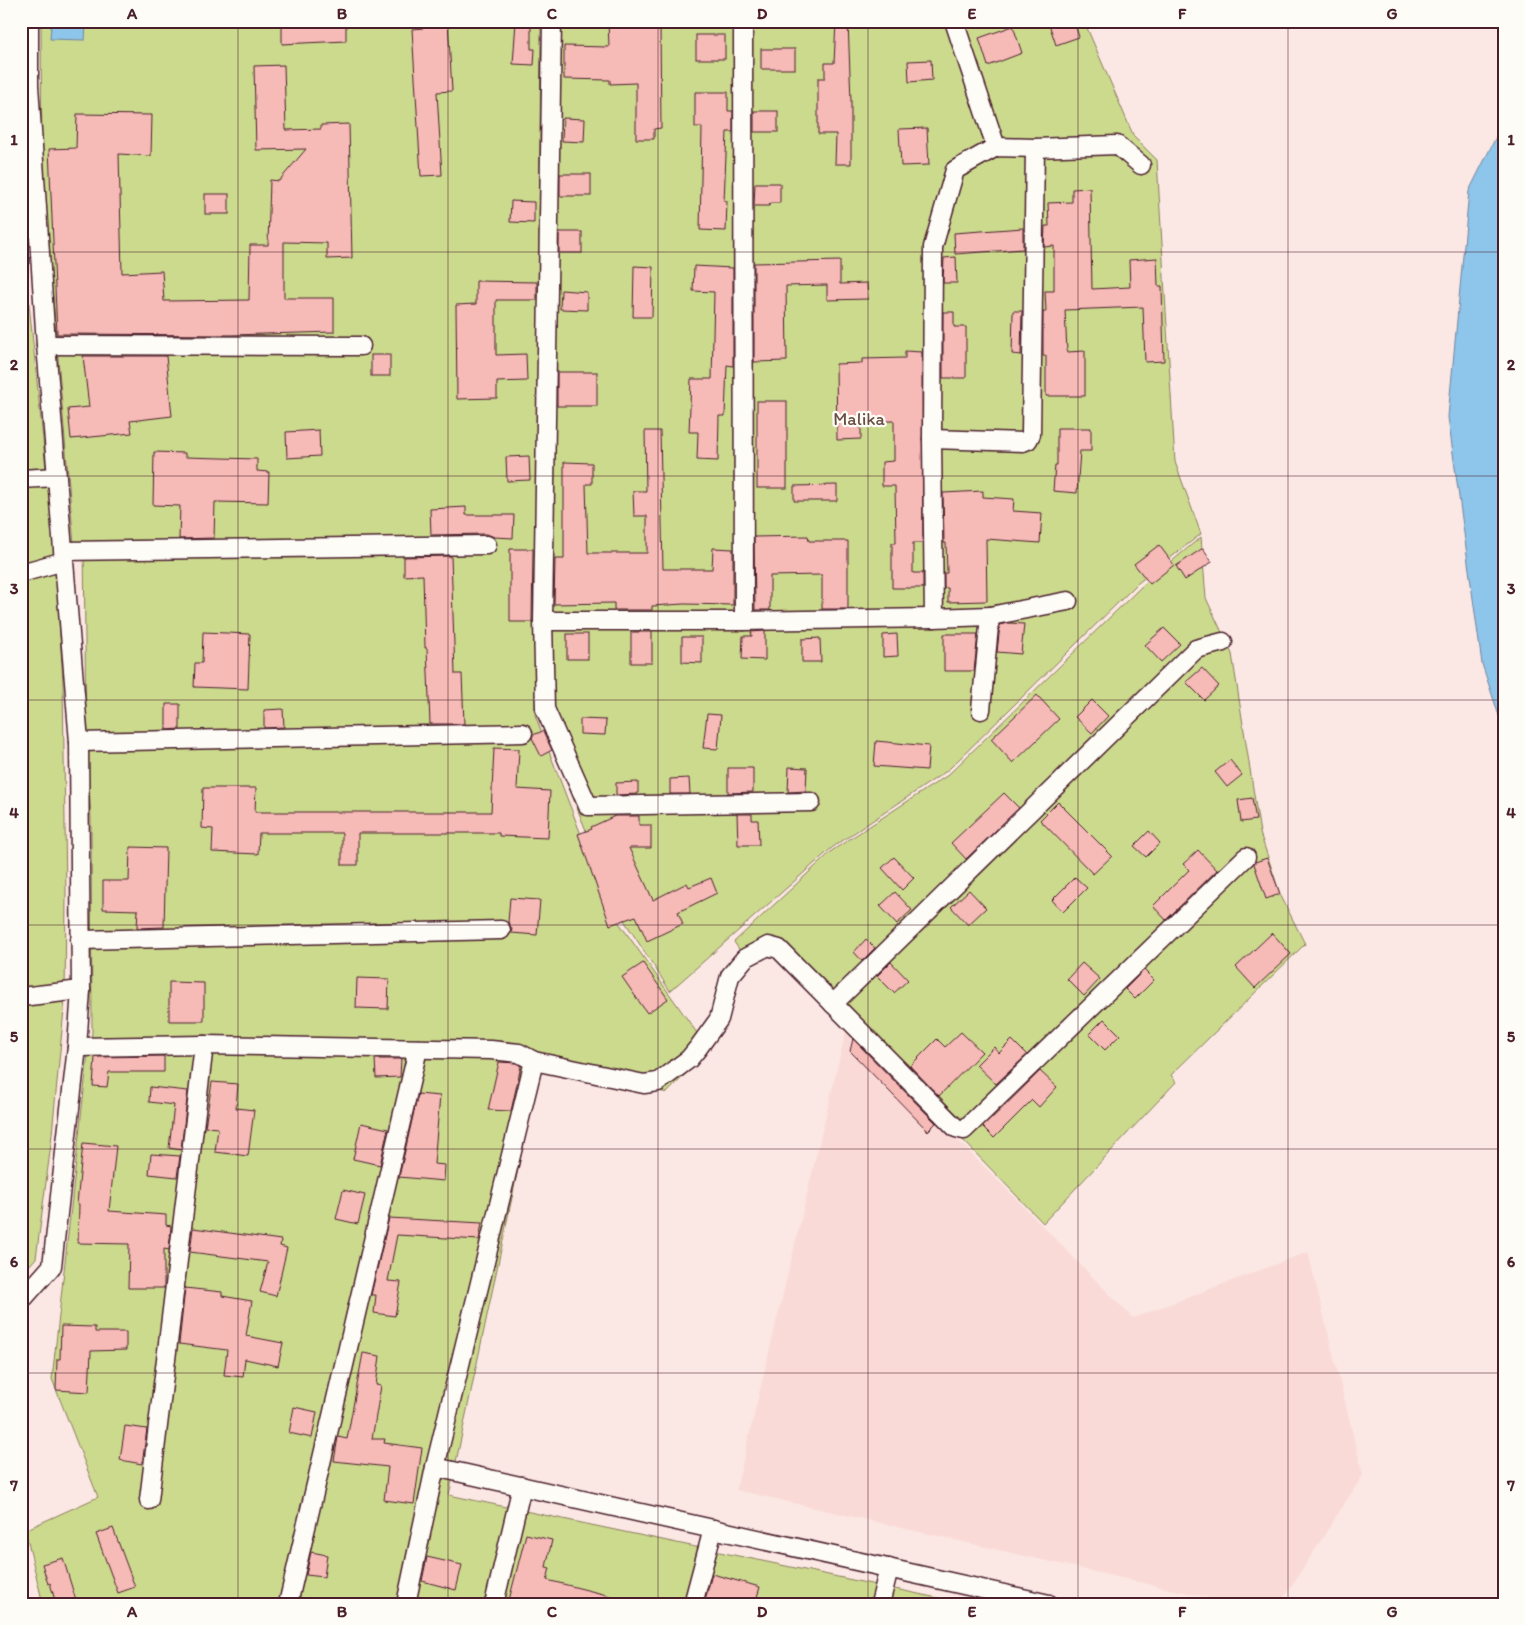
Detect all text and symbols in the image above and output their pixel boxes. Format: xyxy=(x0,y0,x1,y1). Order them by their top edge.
text: A xyxy=(126,4,138,23)
text: B xyxy=(337,4,348,23)
text: C xyxy=(547,4,558,23)
text: D xyxy=(757,4,768,23)
text: E xyxy=(968,4,977,23)
text: F xyxy=(1178,4,1187,23)
text: G xyxy=(1386,4,1398,23)
text: 1 xyxy=(10,130,18,149)
text: 1 xyxy=(1507,130,1515,149)
text: 2 xyxy=(10,355,19,374)
text: 2 xyxy=(1507,355,1516,374)
park label: Malika xyxy=(833,408,886,430)
text: 3 xyxy=(10,579,19,598)
text: 3 xyxy=(1507,579,1516,598)
text: 4 xyxy=(9,803,19,822)
text: 4 xyxy=(1506,803,1516,822)
text: 5 xyxy=(10,1027,19,1046)
text: 5 xyxy=(1507,1027,1516,1046)
text: 6 xyxy=(10,1252,19,1271)
text: 6 xyxy=(1507,1252,1516,1271)
text: 7 xyxy=(9,1476,18,1495)
text: 7 xyxy=(1506,1476,1515,1495)
text: A xyxy=(126,1602,138,1621)
text: B xyxy=(337,1602,348,1621)
text: C xyxy=(547,1602,558,1621)
text: D xyxy=(757,1602,768,1621)
text: E xyxy=(968,1602,977,1621)
text: F xyxy=(1178,1602,1187,1621)
text: G xyxy=(1386,1602,1398,1621)

